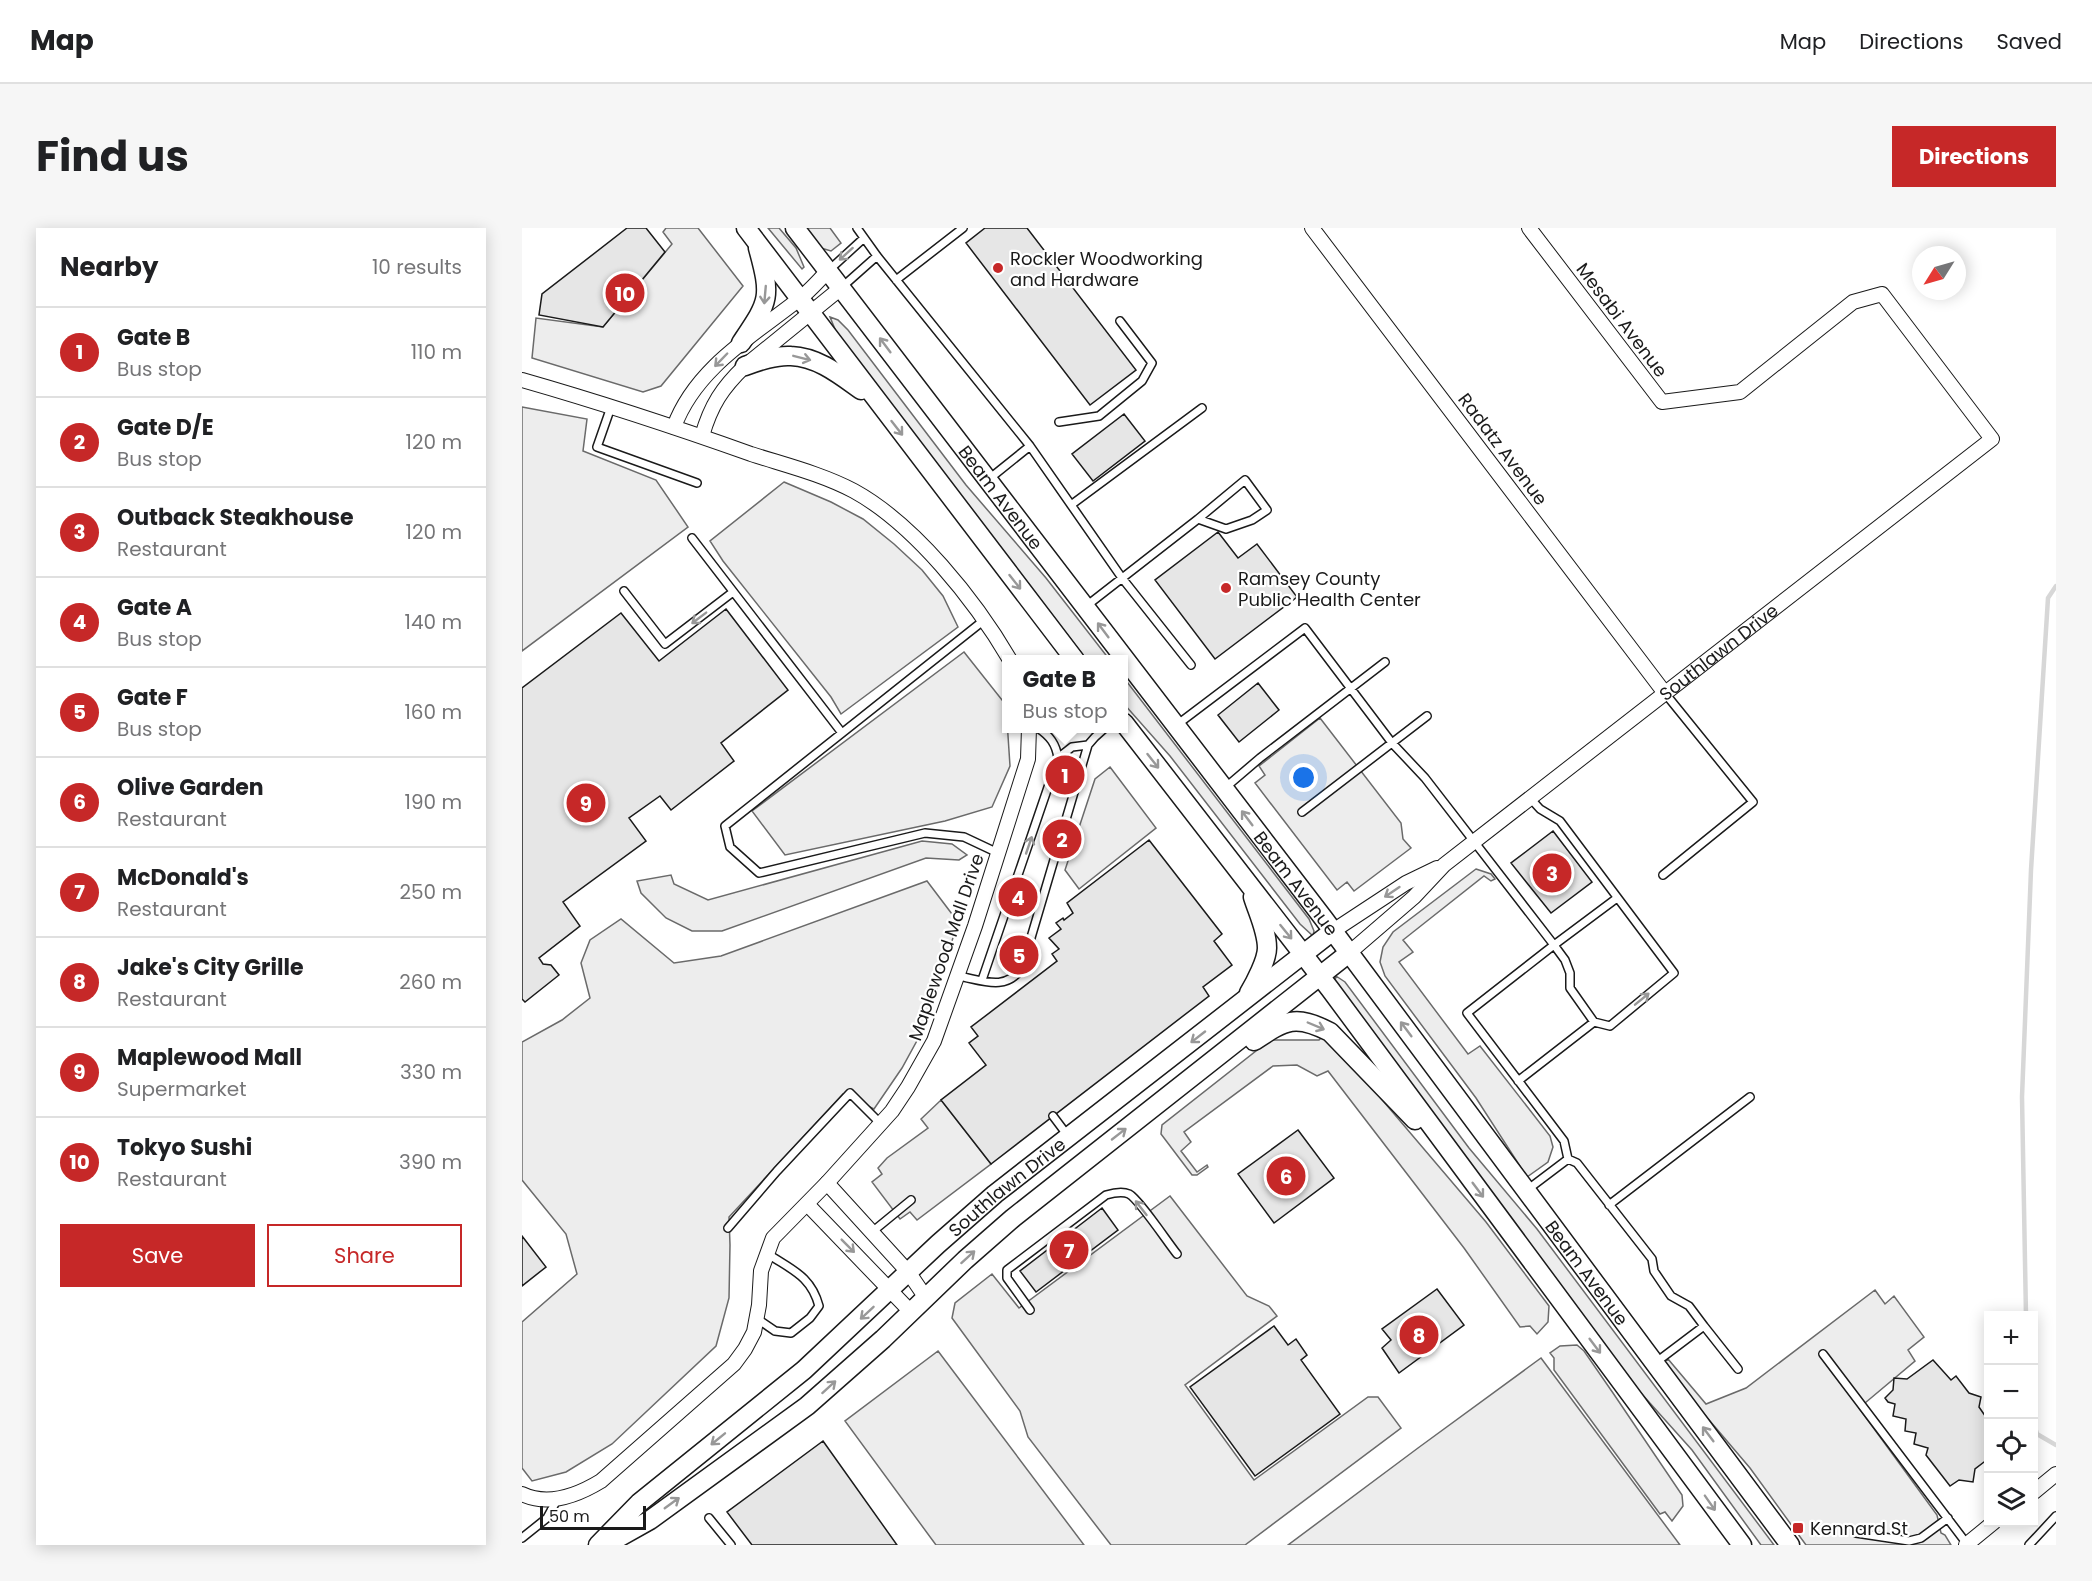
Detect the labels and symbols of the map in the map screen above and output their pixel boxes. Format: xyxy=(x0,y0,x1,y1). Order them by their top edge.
place label: Rockler Woodworking and Hardware xyxy=(1010,246,1203,292)
north arrow xyxy=(1912,246,1966,300)
one-way arrow xyxy=(839,247,854,261)
street label: Mesabi Avenue xyxy=(1571,258,1673,382)
marker: Rockler Woodworking and Hardware xyxy=(991,261,1005,275)
pin: 10 xyxy=(606,270,644,316)
one-way arrow xyxy=(760,285,771,304)
one-way arrow xyxy=(878,337,891,353)
one-way arrow xyxy=(714,353,729,368)
one-way arrow xyxy=(792,353,811,365)
street label: Radatz Avenue xyxy=(1453,388,1553,510)
one-way arrow xyxy=(890,419,903,435)
street label: Beam Avenue xyxy=(953,440,1049,555)
place label: Ramsey County Public Health Center xyxy=(1238,566,1421,612)
one-way arrow xyxy=(1009,574,1022,590)
marker: Ramsey County Public Health Center xyxy=(1219,581,1233,595)
street label: Southlawn Drive xyxy=(1653,598,1783,706)
one-way arrow xyxy=(691,611,707,624)
one-way arrow xyxy=(1096,622,1109,638)
pin: 1 xyxy=(1046,752,1084,798)
one-way arrow xyxy=(1146,753,1159,769)
your location xyxy=(1289,763,1318,792)
pin: 9 xyxy=(566,780,606,826)
one-way arrow xyxy=(1240,810,1253,826)
pin: 2 xyxy=(1042,816,1082,862)
street label: Beam Avenue xyxy=(1248,826,1344,940)
one-way arrow xyxy=(1024,836,1035,855)
street label: Maplewood Mall Drive xyxy=(902,850,990,1044)
pin: 3 xyxy=(1532,850,1572,896)
pin: 4 xyxy=(998,874,1038,920)
one-way arrow xyxy=(1385,886,1401,898)
one-way arrow xyxy=(1280,924,1293,940)
pin: 5 xyxy=(1000,932,1038,978)
one-way arrow xyxy=(1634,992,1649,1006)
one-way arrow xyxy=(1307,1021,1325,1032)
one-way arrow xyxy=(1400,1021,1413,1037)
one-way arrow xyxy=(1190,1030,1206,1043)
one-way arrow xyxy=(1111,1128,1127,1141)
street label: Southlawn Drive xyxy=(943,1131,1070,1242)
pin: 6 xyxy=(1266,1154,1305,1198)
one-way arrow xyxy=(1471,1182,1484,1198)
one-way arrow xyxy=(1135,1200,1148,1216)
street label: Beam Avenue xyxy=(1540,1215,1635,1330)
pin: 7 xyxy=(1050,1228,1088,1272)
one-way arrow xyxy=(841,1238,855,1253)
one-way arrow xyxy=(960,1250,975,1264)
one-way arrow xyxy=(859,1306,874,1320)
pin: 8 xyxy=(1400,1312,1438,1358)
one-way arrow xyxy=(1589,1337,1601,1353)
one-way arrow xyxy=(821,1380,836,1394)
one-way arrow xyxy=(1701,1427,1714,1443)
one-way arrow xyxy=(710,1432,726,1445)
one-way arrow xyxy=(1704,1495,1716,1511)
one-way arrow xyxy=(664,1497,680,1510)
scale bar xyxy=(540,1503,646,1530)
place label: Kennard St xyxy=(1810,1516,1908,1541)
marker: Kennard St xyxy=(1791,1521,1805,1535)

